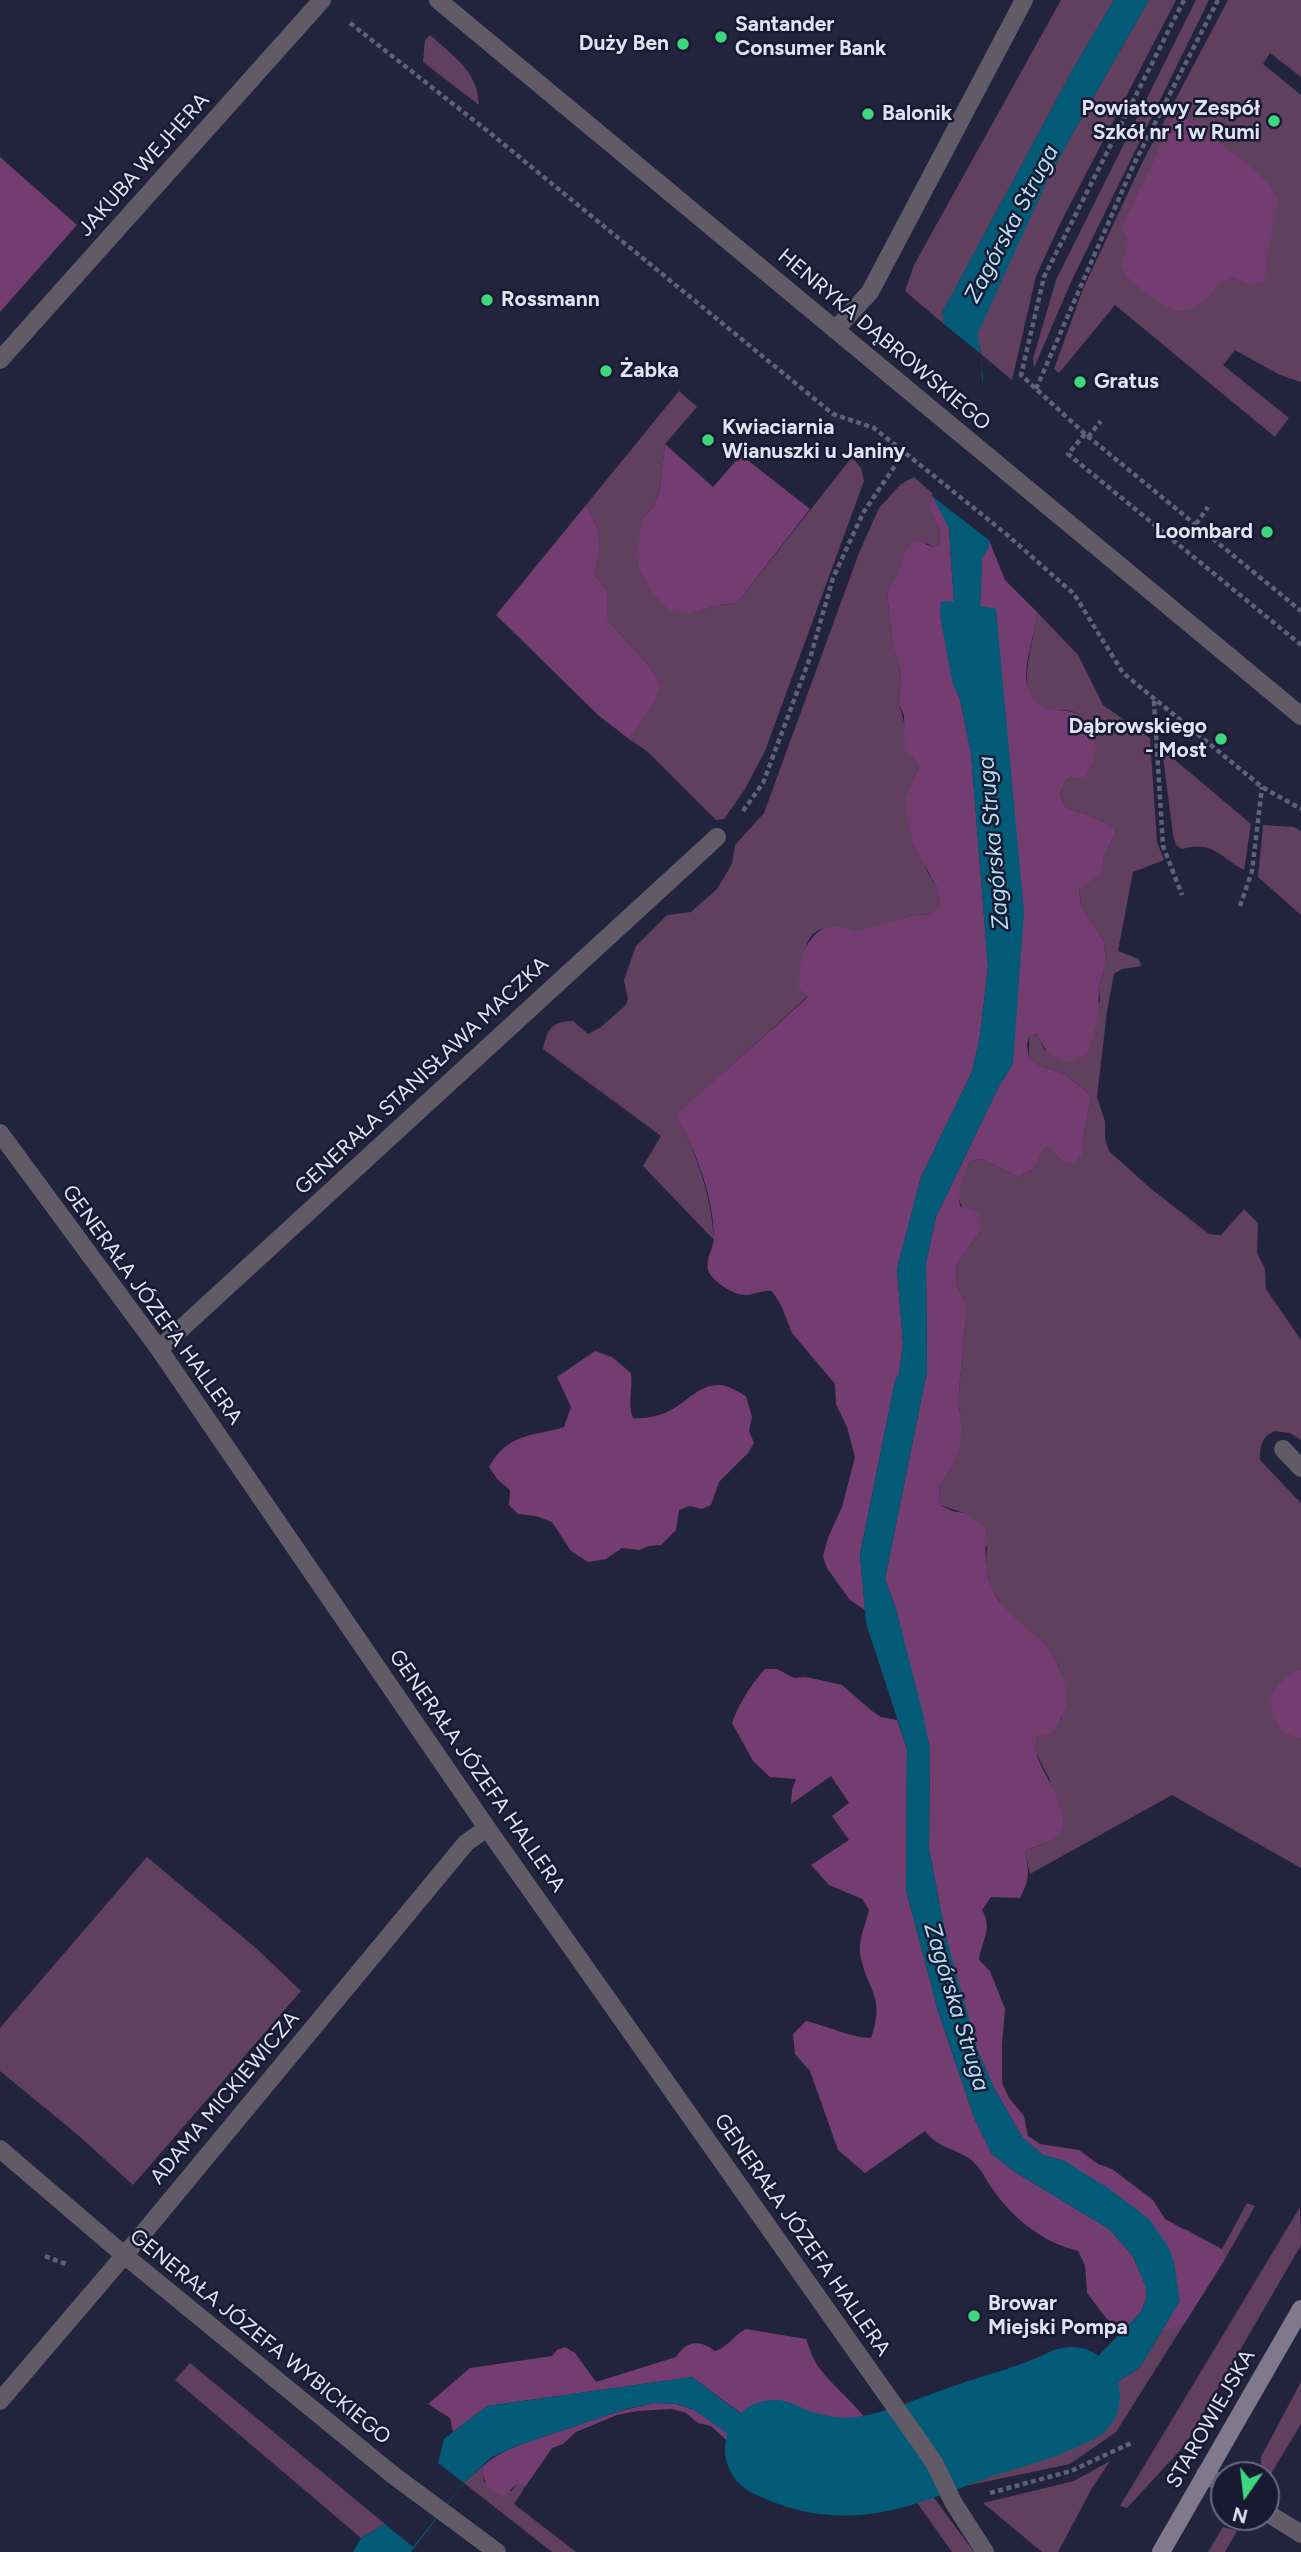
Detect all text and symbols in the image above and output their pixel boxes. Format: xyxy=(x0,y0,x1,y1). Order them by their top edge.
place label: Santander Consumer Bank xyxy=(735,12,886,62)
marker: Santander Consumer Bank xyxy=(713,29,729,45)
place label: Duży Ben xyxy=(579,31,669,57)
marker: Duży Ben xyxy=(675,36,691,52)
street label: JAKUBA WEJHERA xyxy=(73,88,215,242)
place label: Powiatowy Zespół Szkół nr 1 w Rumi xyxy=(1081,96,1260,146)
place label: Balonik xyxy=(882,101,952,127)
marker: Balonik xyxy=(860,106,876,122)
marker: Powiatowy Zespół Szkół nr 1 w Rumi xyxy=(1266,113,1282,129)
water label: Zagórska Struga xyxy=(959,141,1065,307)
street label: HENRYKA DĄBROWSKIEGO xyxy=(773,244,995,436)
place label: Rossmann xyxy=(501,287,600,313)
marker: Rossmann xyxy=(479,292,495,308)
place label: Żabka xyxy=(620,358,679,384)
marker: Żabka xyxy=(598,363,614,379)
place label: Gratus xyxy=(1094,369,1159,395)
marker: Gratus xyxy=(1072,374,1088,390)
place label: Kwiaciarnia Wianuszki u Janiny xyxy=(722,415,906,465)
marker: Kwiaciarnia Wianuszki u Janiny xyxy=(700,432,716,448)
place label: Loombard xyxy=(1155,519,1253,545)
marker: Loombard xyxy=(1259,524,1275,540)
place label: Dąbrowskiego - Most xyxy=(1068,714,1207,764)
marker: Dąbrowskiego - Most xyxy=(1213,731,1229,747)
water label: Zagórska Struga xyxy=(973,755,1015,931)
street label: GENERAŁA STANISŁAWA MACZKA xyxy=(290,952,554,1200)
street label: GENERAŁA JÓZEFA HALLERA xyxy=(56,1180,248,1430)
street label: GENERAŁA JÓZEFA HALLERA xyxy=(383,1645,571,1897)
water label: Zagórska Struga xyxy=(917,1920,995,2094)
street label: ADAMA MICKIEWICZA xyxy=(145,2006,305,2190)
street label: GENERAŁA JÓZEFA HALLERA xyxy=(708,2109,896,2361)
street label: GENERAŁA JÓZEFA WYBICKIEGO xyxy=(124,2224,396,2450)
place label: Browar Miejski Pompa xyxy=(988,2291,1128,2341)
marker: Browar Miejski Pompa xyxy=(966,2308,982,2324)
street label: STAROWIEJSKA xyxy=(1161,2345,1261,2493)
north arrow xyxy=(1210,2461,1280,2531)
text: N xyxy=(1230,2502,1250,2528)

